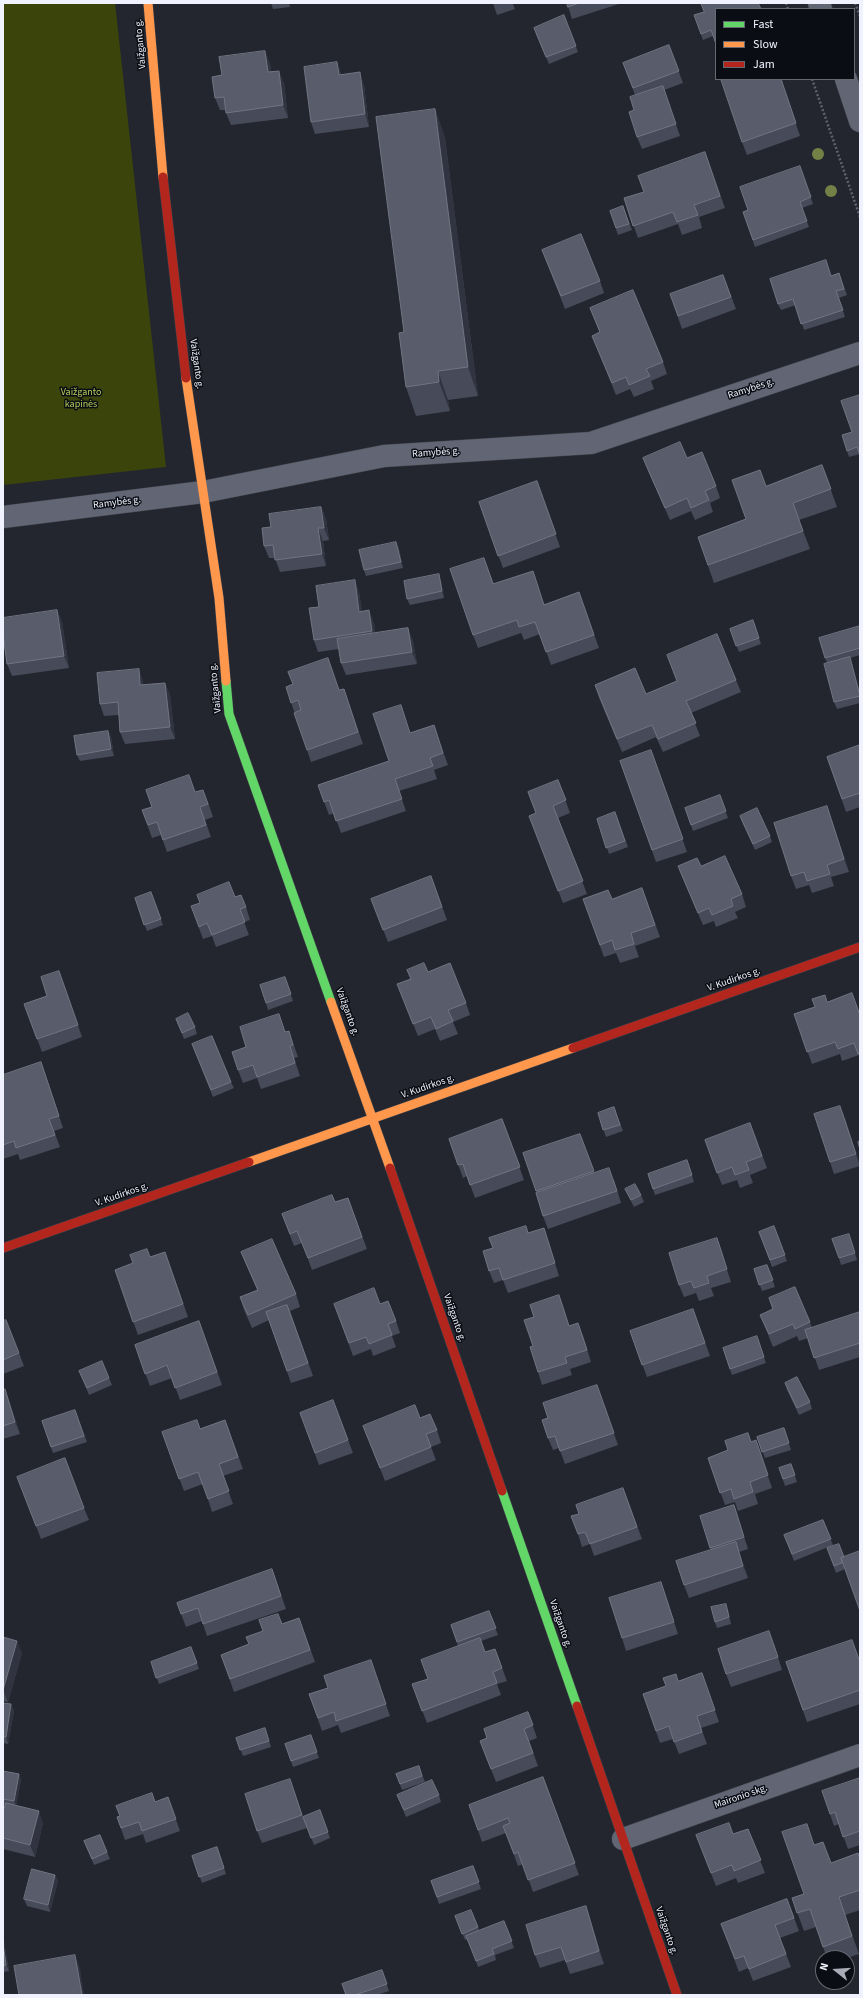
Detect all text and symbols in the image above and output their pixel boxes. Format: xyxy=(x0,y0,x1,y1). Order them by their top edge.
legend xyxy=(715,8,855,80)
text: Fast xyxy=(753,16,773,33)
street label: Vaižganto g. xyxy=(133,18,149,70)
text: Slow xyxy=(753,36,778,53)
text: Jam xyxy=(753,56,775,73)
street label: Vaižganto g. xyxy=(187,338,205,390)
street label: Ramybės g. xyxy=(726,376,776,402)
park label: Vaižganto kapinės xyxy=(61,387,101,410)
street label: Ramybės g. xyxy=(412,445,460,461)
street label: Ramybės g. xyxy=(93,494,141,512)
street label: Vaižganto g. xyxy=(207,662,225,714)
street label: V. Kudirkos g. xyxy=(706,965,762,995)
street label: Vaižganto g. xyxy=(333,986,361,1038)
street label: V. Kudirkos g. xyxy=(400,1072,456,1102)
street label: V. Kudirkos g. xyxy=(94,1180,150,1210)
street label: Vaižganto g. xyxy=(440,1292,468,1344)
street label: Vaižganto g. xyxy=(546,1598,574,1650)
street label: Maironio skg. xyxy=(713,1782,769,1812)
street label: Vaižganto g. xyxy=(652,1905,680,1957)
north arrow xyxy=(815,1950,855,1990)
text: N xyxy=(816,1961,832,1972)

